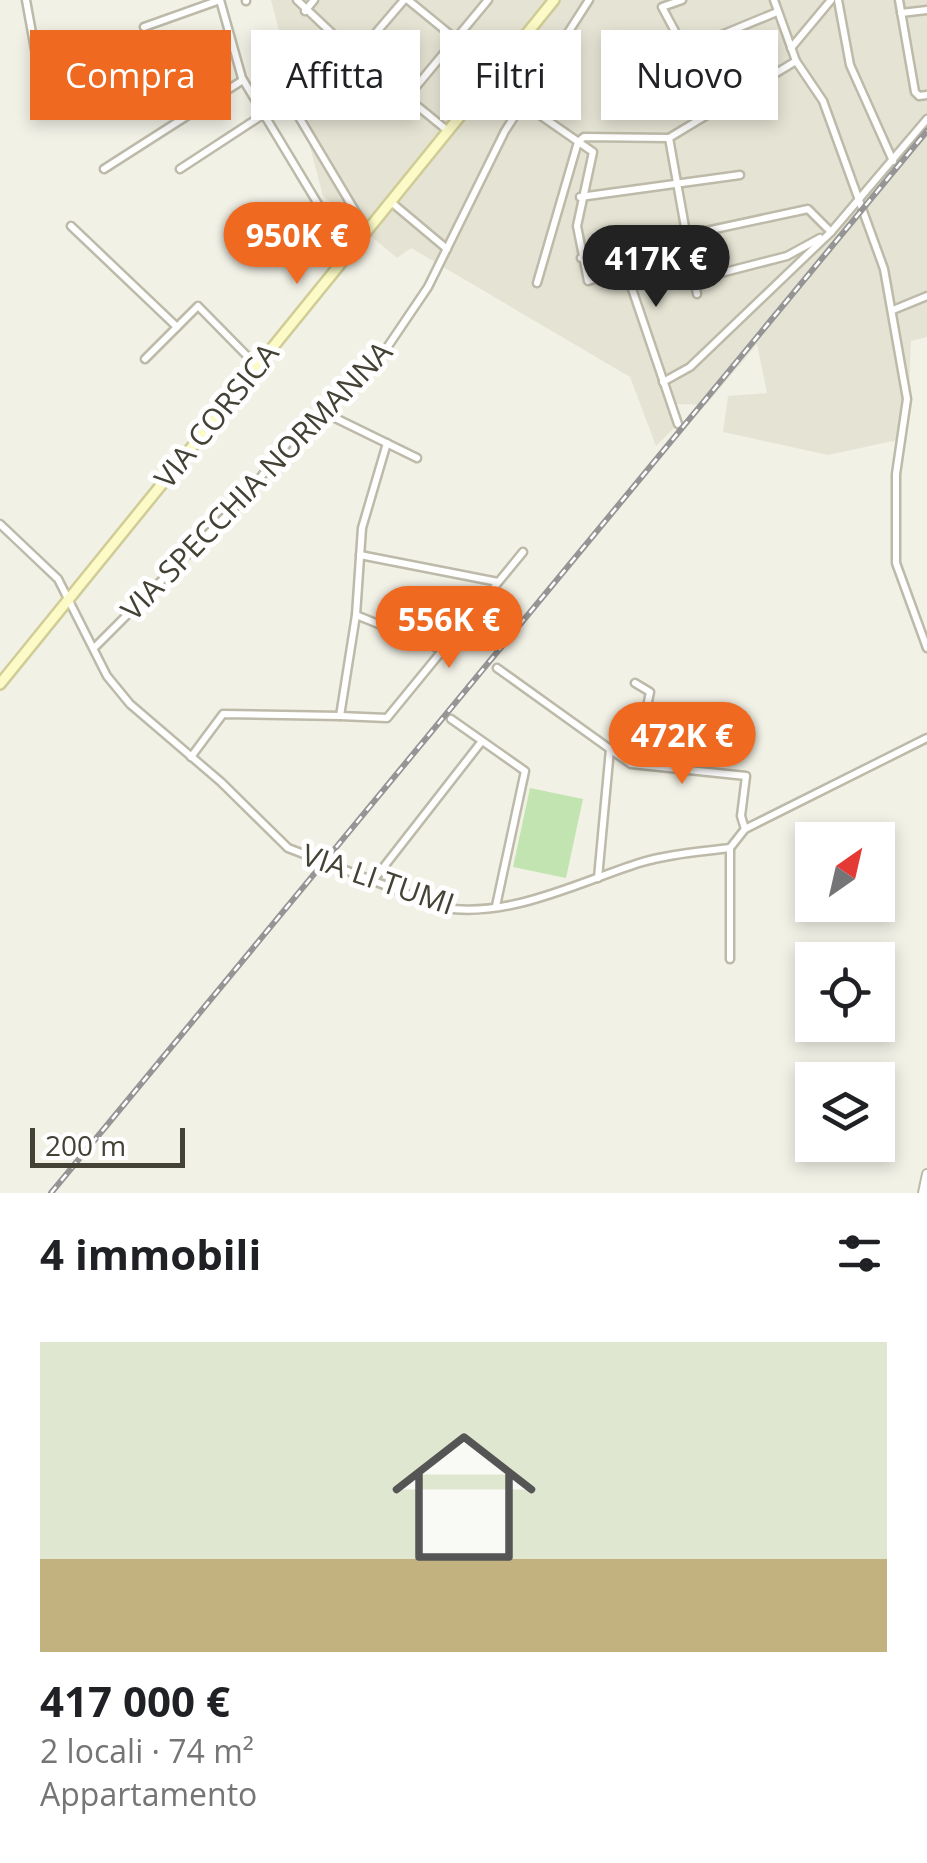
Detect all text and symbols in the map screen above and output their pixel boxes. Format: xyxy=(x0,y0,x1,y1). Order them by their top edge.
chip: Compra xyxy=(30,30,231,120)
chip: Affitta xyxy=(251,30,420,120)
chip: Filtri xyxy=(440,30,581,120)
chip: Nuovo xyxy=(601,30,778,120)
pin: 950K € xyxy=(216,202,378,287)
text: 950K € xyxy=(246,213,348,256)
pin: 417K € xyxy=(575,225,737,310)
text: 417K € xyxy=(605,236,707,279)
street label: VIA SPECCHIA NORMANNA xyxy=(111,331,401,629)
street label: VIA CORSICA xyxy=(144,334,287,497)
pin: 556K € xyxy=(368,586,530,671)
text: 556K € xyxy=(398,597,500,640)
pin: 472K € xyxy=(601,702,763,787)
text: 472K € xyxy=(631,713,733,756)
north arrow xyxy=(795,822,895,922)
map controls xyxy=(795,822,895,1162)
street label: VIA LI TUMI xyxy=(297,833,460,924)
button: locate xyxy=(795,942,895,1042)
button: layers xyxy=(795,1062,895,1162)
scale bar xyxy=(30,1123,185,1168)
text: 200 m xyxy=(45,1126,126,1164)
text: 4 immobili xyxy=(40,1225,261,1282)
icon: filters xyxy=(832,1226,887,1281)
icon: home xyxy=(374,1407,554,1587)
text: 417 000 € xyxy=(40,1672,230,1729)
text: 2 locali · 74 m² xyxy=(40,1729,254,1772)
text: Appartamento xyxy=(40,1772,257,1815)

